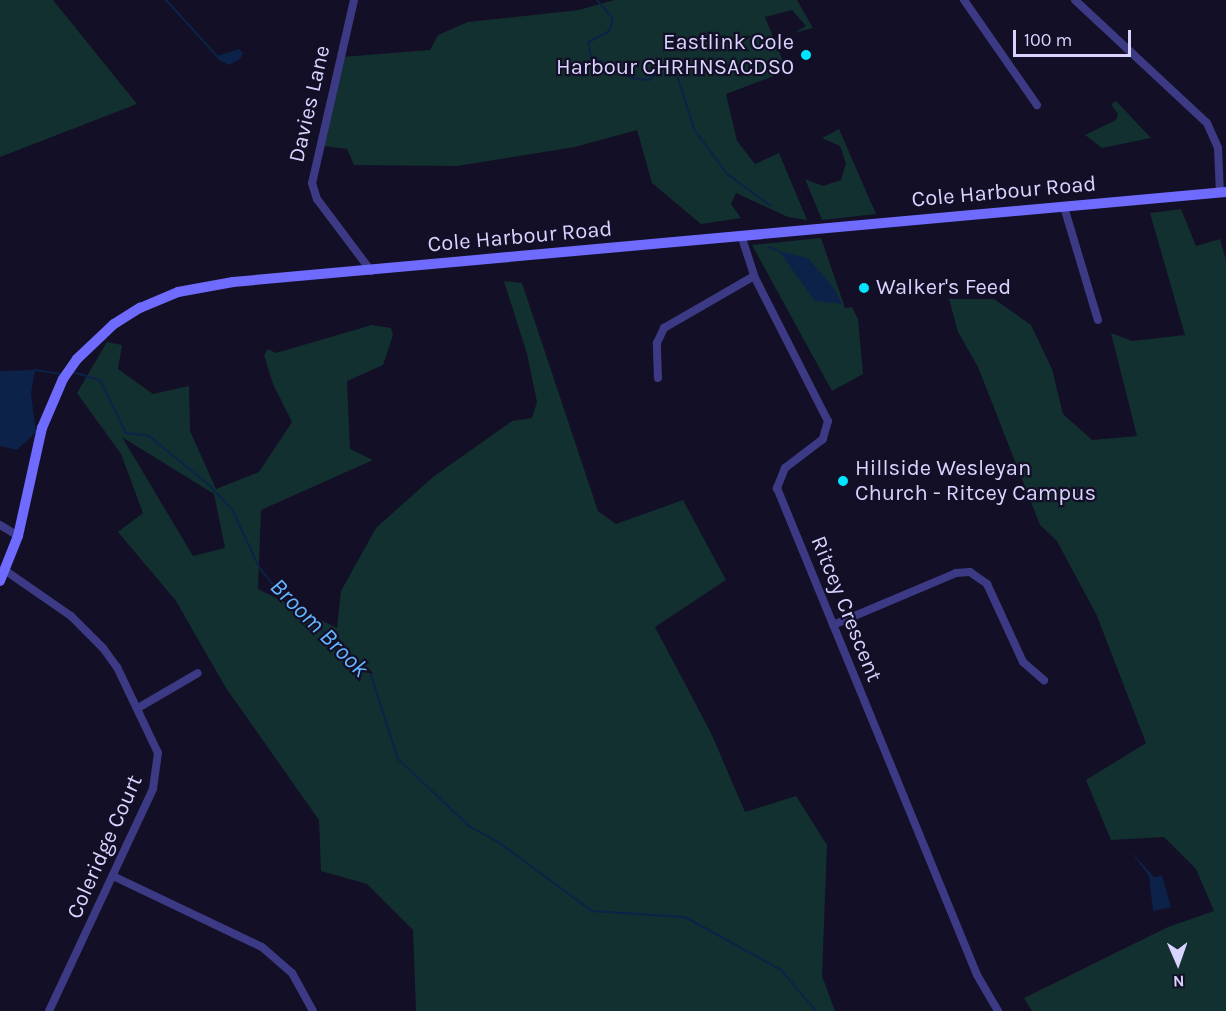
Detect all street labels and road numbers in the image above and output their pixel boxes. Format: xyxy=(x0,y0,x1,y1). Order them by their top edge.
street label: Davies Lane xyxy=(284,43,336,165)
street label: Cole Harbour Road xyxy=(911,171,1097,213)
street label: Cole Harbour Road xyxy=(427,216,613,258)
street label: Ritcey Crescent xyxy=(805,532,887,686)
street label: Coleridge Court xyxy=(62,771,148,923)

